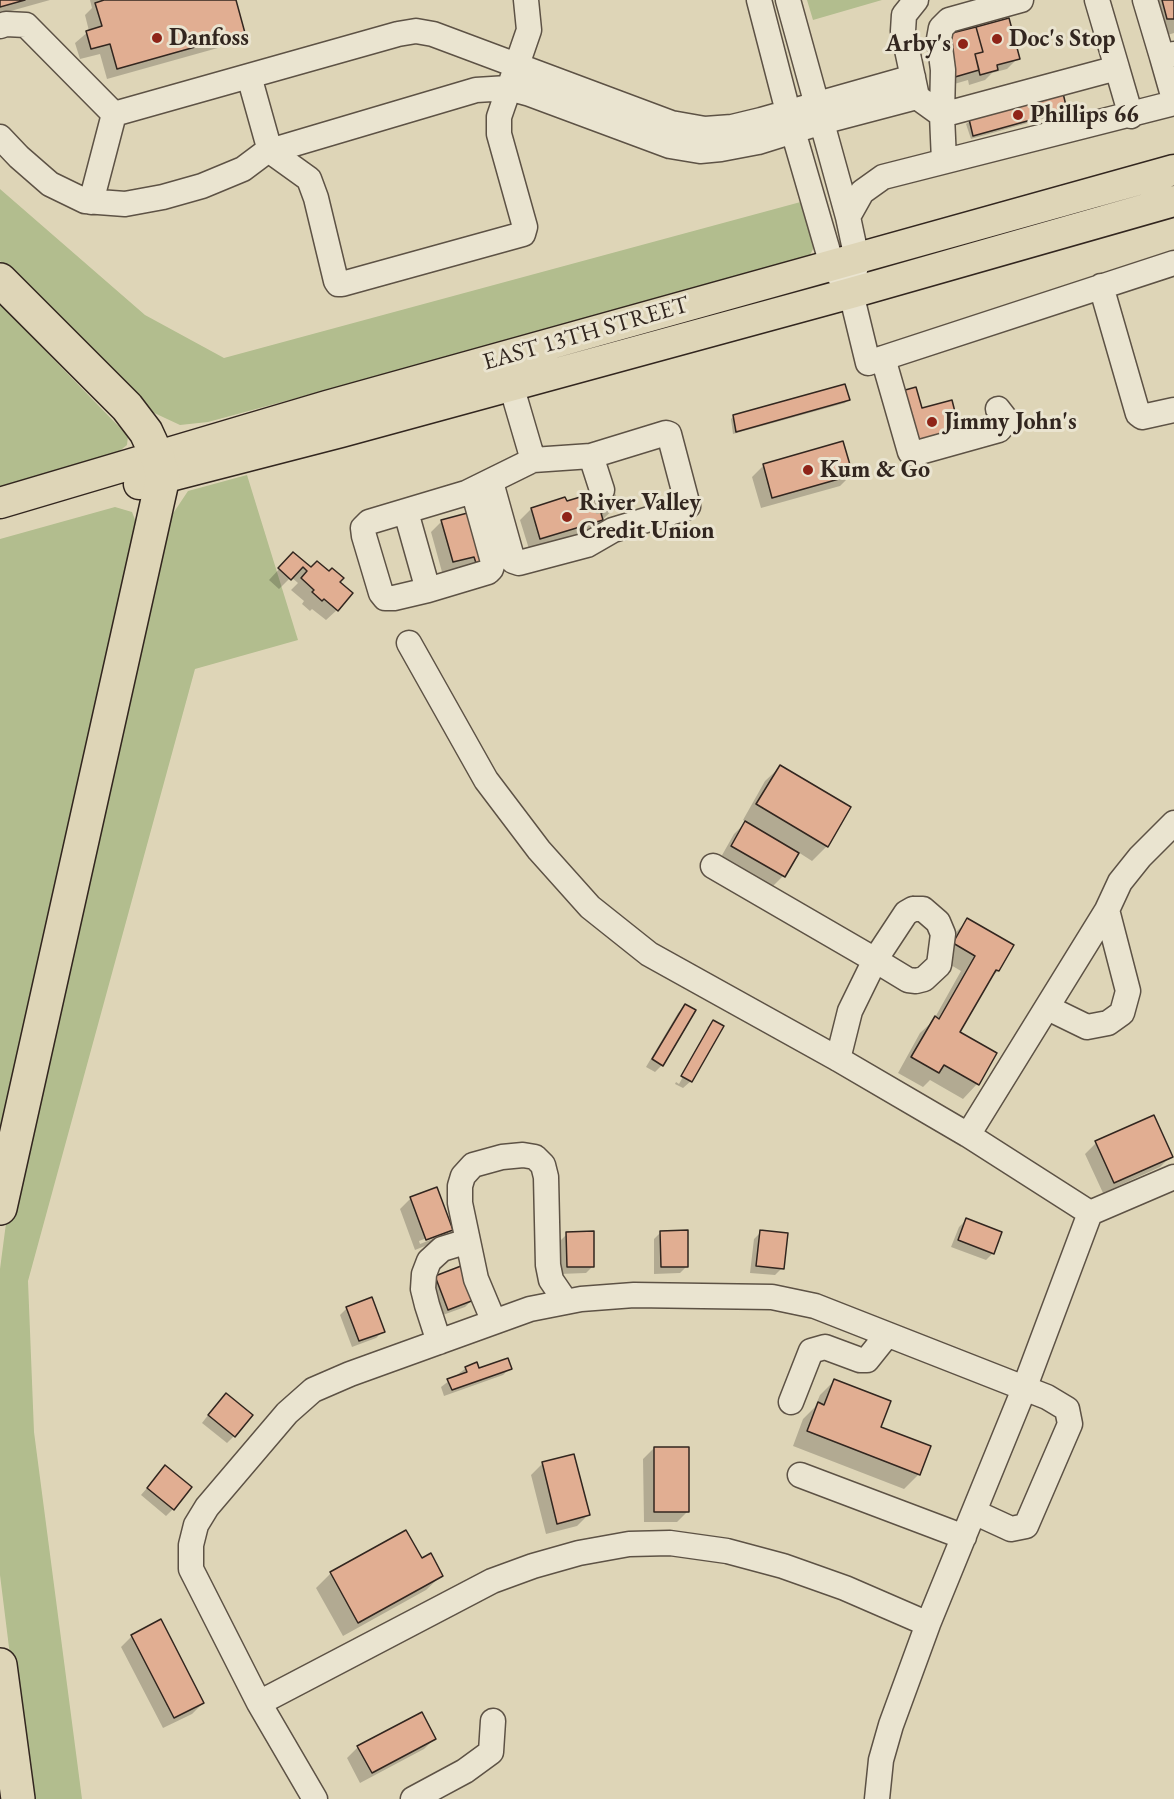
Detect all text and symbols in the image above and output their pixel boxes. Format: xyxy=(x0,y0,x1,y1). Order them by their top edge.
place label: Danfoss xyxy=(169,24,249,52)
place label: Doc's Stop xyxy=(1009,25,1115,53)
place label: Arby's xyxy=(885,30,951,58)
marker: Danfoss xyxy=(150,31,164,45)
marker: Doc's Stop xyxy=(990,32,1004,46)
marker: Arby's xyxy=(956,37,970,51)
place label: Phillips 66 xyxy=(1030,101,1139,129)
marker: Phillips 66 xyxy=(1011,108,1025,122)
street label: EAST 13TH STREET xyxy=(480,291,692,377)
place label: Jimmy John's xyxy=(944,408,1077,436)
marker: Jimmy John's xyxy=(925,415,939,429)
place label: Kum & Go xyxy=(820,456,930,484)
marker: Kum & Go xyxy=(801,463,815,477)
place label: River Valley Credit Union xyxy=(579,489,715,545)
marker: River Valley Credit Union xyxy=(560,510,574,524)

